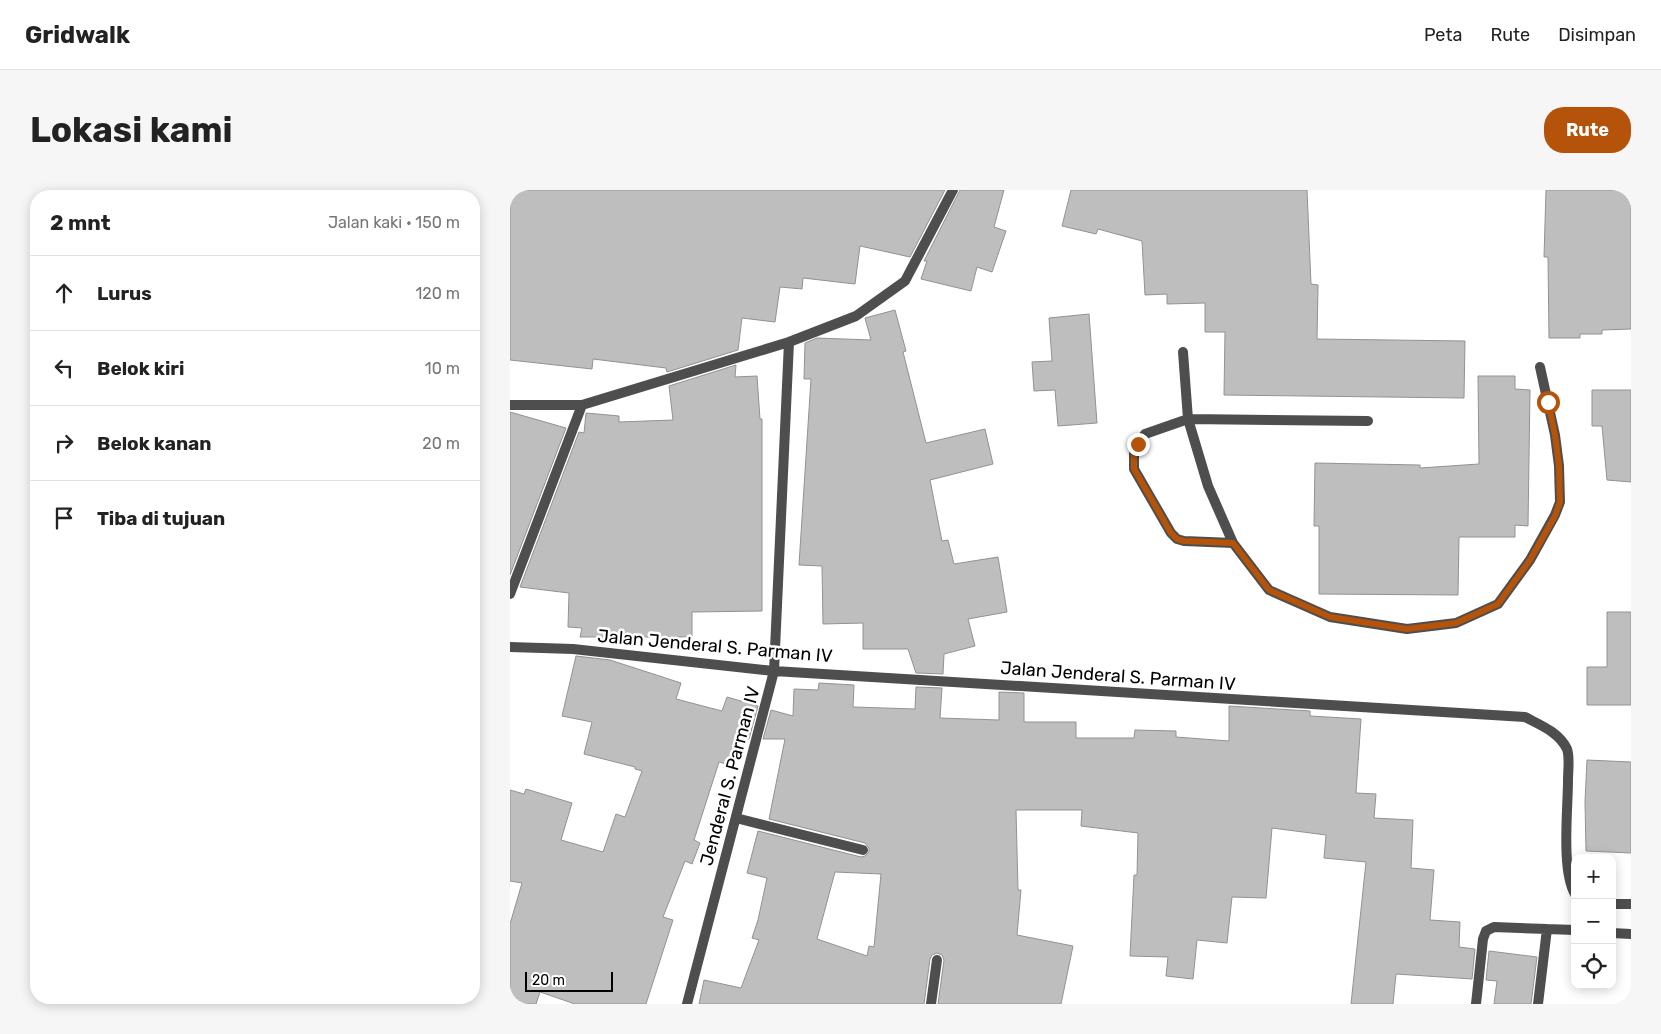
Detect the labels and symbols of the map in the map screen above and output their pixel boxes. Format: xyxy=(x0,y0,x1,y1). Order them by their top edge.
route start xyxy=(1537,391,1560,414)
route end xyxy=(1127,433,1150,456)
street label: Jalan Jenderal S. Parman IV xyxy=(597,625,834,667)
street label: Jalan Jenderal S. Parman IV xyxy=(1000,657,1237,695)
street label: Jenderal S. Parman IV xyxy=(695,684,765,868)
scale bar xyxy=(525,969,612,992)

